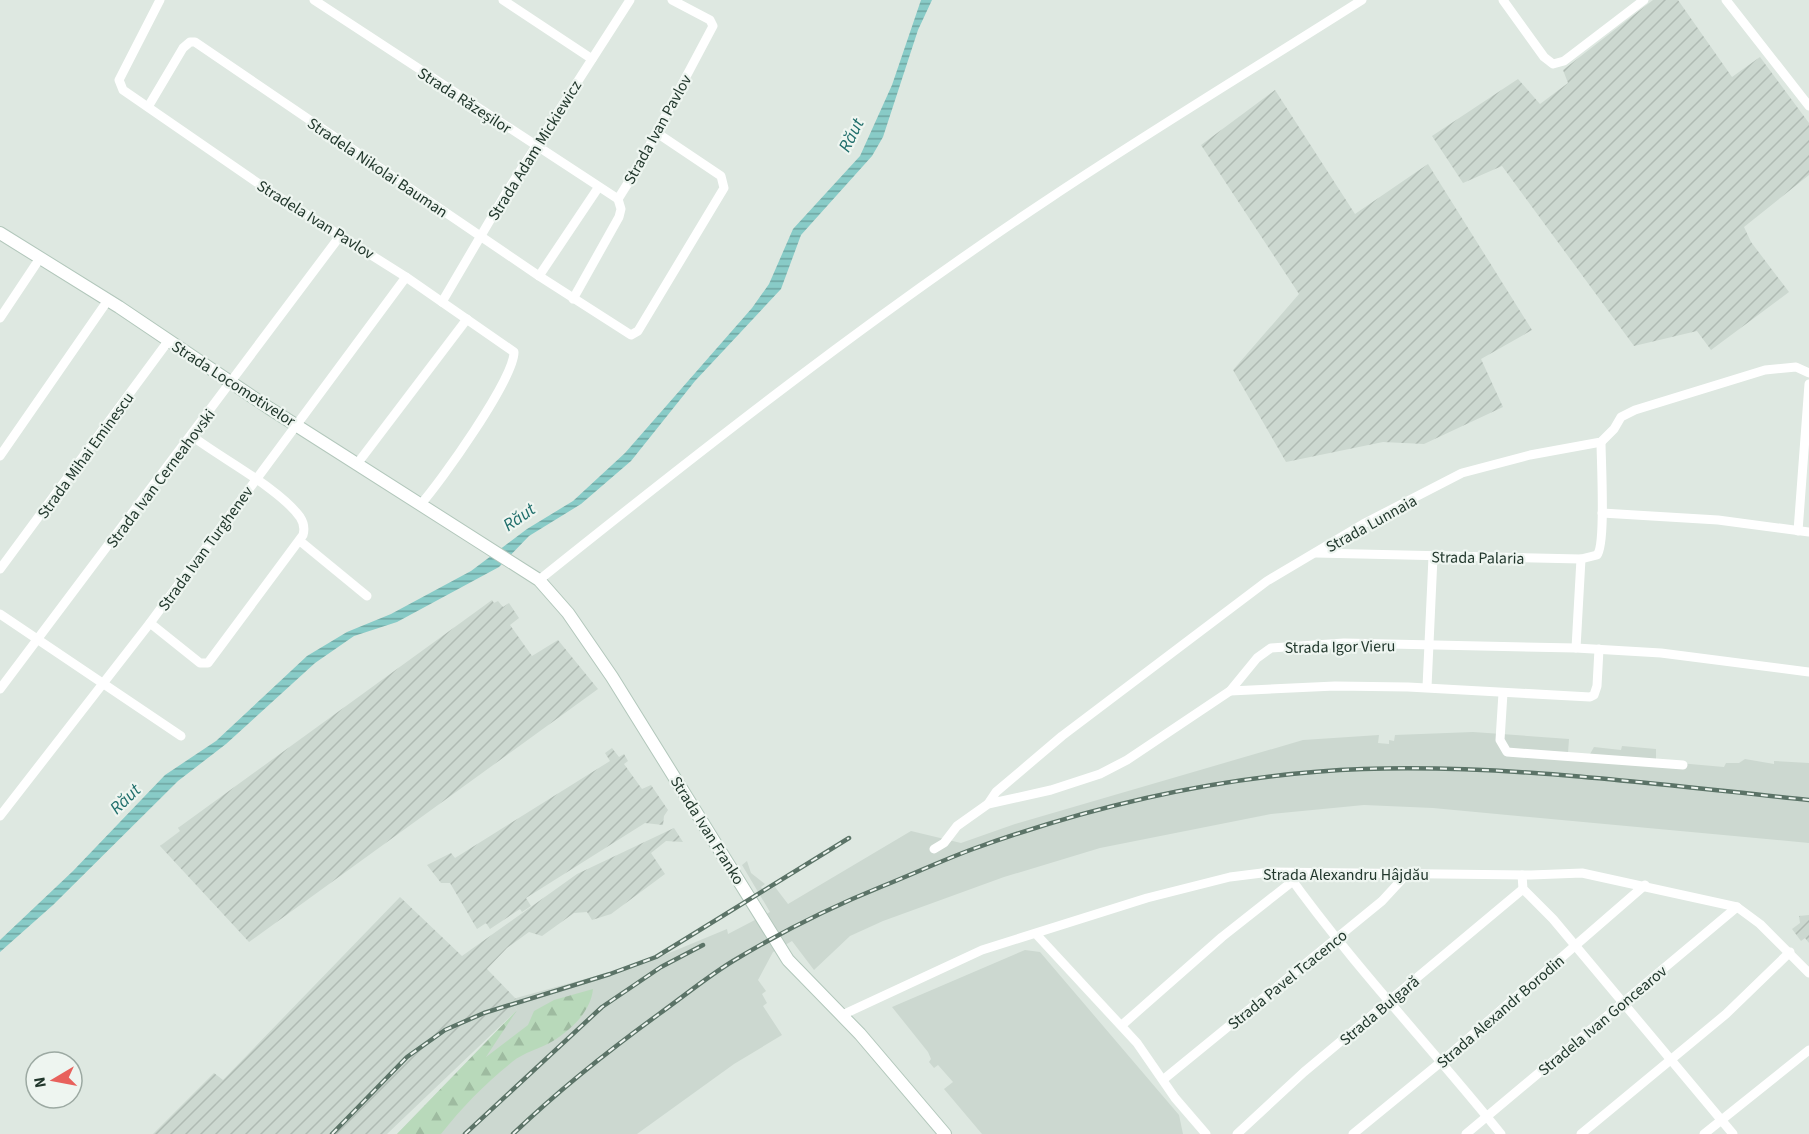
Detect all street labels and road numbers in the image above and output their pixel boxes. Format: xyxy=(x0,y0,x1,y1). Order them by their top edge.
street label: Strada Răzeșilor xyxy=(413,62,516,140)
street label: Strada Ivan Pavlov xyxy=(619,70,697,188)
street label: Strada Adam Mickiewicz xyxy=(483,76,587,225)
street label: Stradela Nikolai Bauman xyxy=(303,113,452,223)
street label: Stradela Ivan Pavlov xyxy=(253,175,379,265)
street label: Strada Locomotivelor xyxy=(167,336,300,432)
street label: Strada Mihai Eminescu xyxy=(32,388,139,523)
street label: Strada Ivan Cerneahovski xyxy=(101,405,220,553)
street label: Strada Ivan Turghenev xyxy=(153,481,259,615)
street label: Strada Lunnaia xyxy=(1322,490,1421,558)
street label: Strada Palaria xyxy=(1431,546,1525,570)
street label: Strada Igor Vieru xyxy=(1284,635,1396,659)
street label: Strada Ivan Franko xyxy=(665,772,749,889)
street label: Strada Alexandru Hâjdău xyxy=(1263,864,1429,886)
street label: Strada Pavel Tcacenco xyxy=(1223,925,1352,1035)
street label: Strada Alexandr Borodin xyxy=(1432,950,1569,1073)
street label: Stradela Ivan Goncearov xyxy=(1534,960,1672,1081)
street label: Strada Bulgară xyxy=(1335,971,1424,1051)

